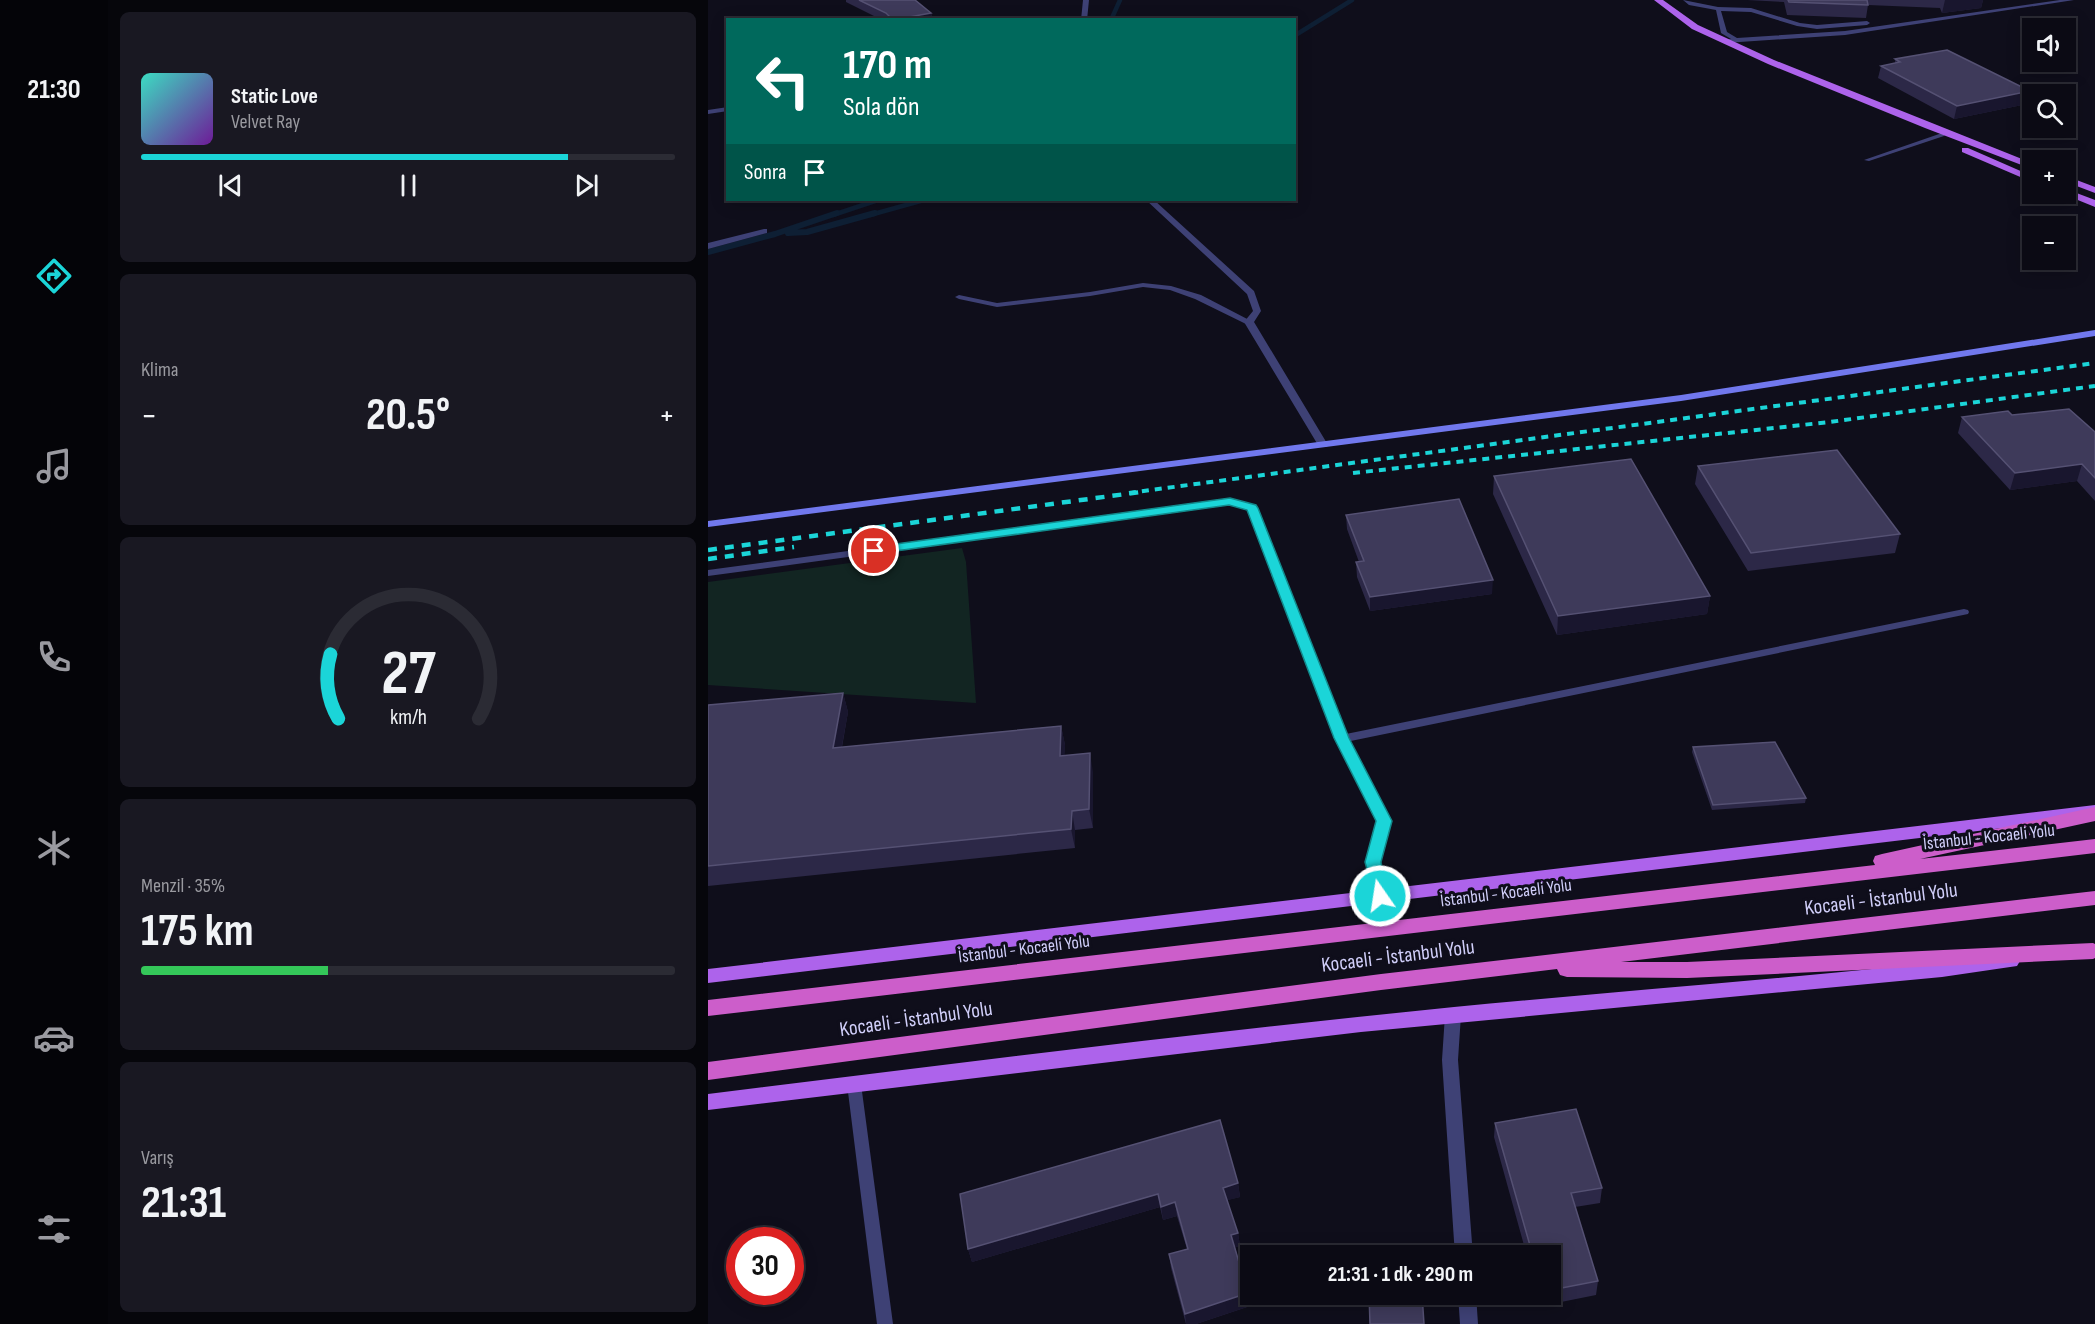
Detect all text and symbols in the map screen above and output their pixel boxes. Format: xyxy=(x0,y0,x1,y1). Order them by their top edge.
map controls xyxy=(2022,18,2076,270)
button: sound xyxy=(2022,18,2076,72)
text: 170 m xyxy=(843,40,932,91)
icon: left xyxy=(744,42,822,120)
text: 21:30 xyxy=(27,74,81,106)
text: Static Love xyxy=(231,83,318,110)
button: search xyxy=(2022,84,2076,138)
text: Sola dön xyxy=(843,91,920,123)
text: Velvet Ray xyxy=(231,110,300,134)
button: + xyxy=(2022,150,2076,204)
icon: arrive xyxy=(798,156,831,189)
text: Sonra xyxy=(744,159,786,186)
icon: previous xyxy=(214,169,247,202)
icon: pause xyxy=(392,169,425,202)
icon: next xyxy=(570,169,603,202)
button: − xyxy=(2022,216,2076,270)
icon: directions xyxy=(33,255,75,297)
text: Klima xyxy=(141,358,179,382)
text: 20.5° xyxy=(366,388,450,443)
text: − xyxy=(141,396,157,436)
text: + xyxy=(659,396,675,436)
icon: music xyxy=(33,445,75,487)
pin xyxy=(848,525,899,576)
icon: arrive xyxy=(857,534,890,567)
icon: phone xyxy=(33,636,75,678)
text: 27 xyxy=(381,637,436,712)
text: km/h xyxy=(389,705,427,730)
street label: İstanbul - Kocaeli Yolu xyxy=(1922,820,2056,854)
icon: climate xyxy=(33,827,75,869)
position arrow xyxy=(1348,864,1412,928)
text: Menzil · 35% xyxy=(141,874,225,898)
street label: İstanbul - Kocaeli Yolu xyxy=(1439,875,1573,911)
street label: Kocaeli - İstanbul Yolu xyxy=(1803,877,1959,921)
text: 175 km xyxy=(141,904,254,959)
street label: İstanbul - Kocaeli Yolu xyxy=(957,931,1091,967)
street label: Kocaeli - İstanbul Yolu xyxy=(1320,934,1476,978)
street label: Kocaeli - İstanbul Yolu xyxy=(838,996,994,1042)
icon: car xyxy=(33,1017,75,1059)
text: Varış xyxy=(141,1146,174,1170)
text: 21:31 xyxy=(141,1176,226,1231)
icon: filters xyxy=(33,1208,75,1250)
speed limit sign: 30 xyxy=(726,1227,804,1305)
text: 21:31 · 1 dk · 290 m xyxy=(1328,1261,1473,1288)

